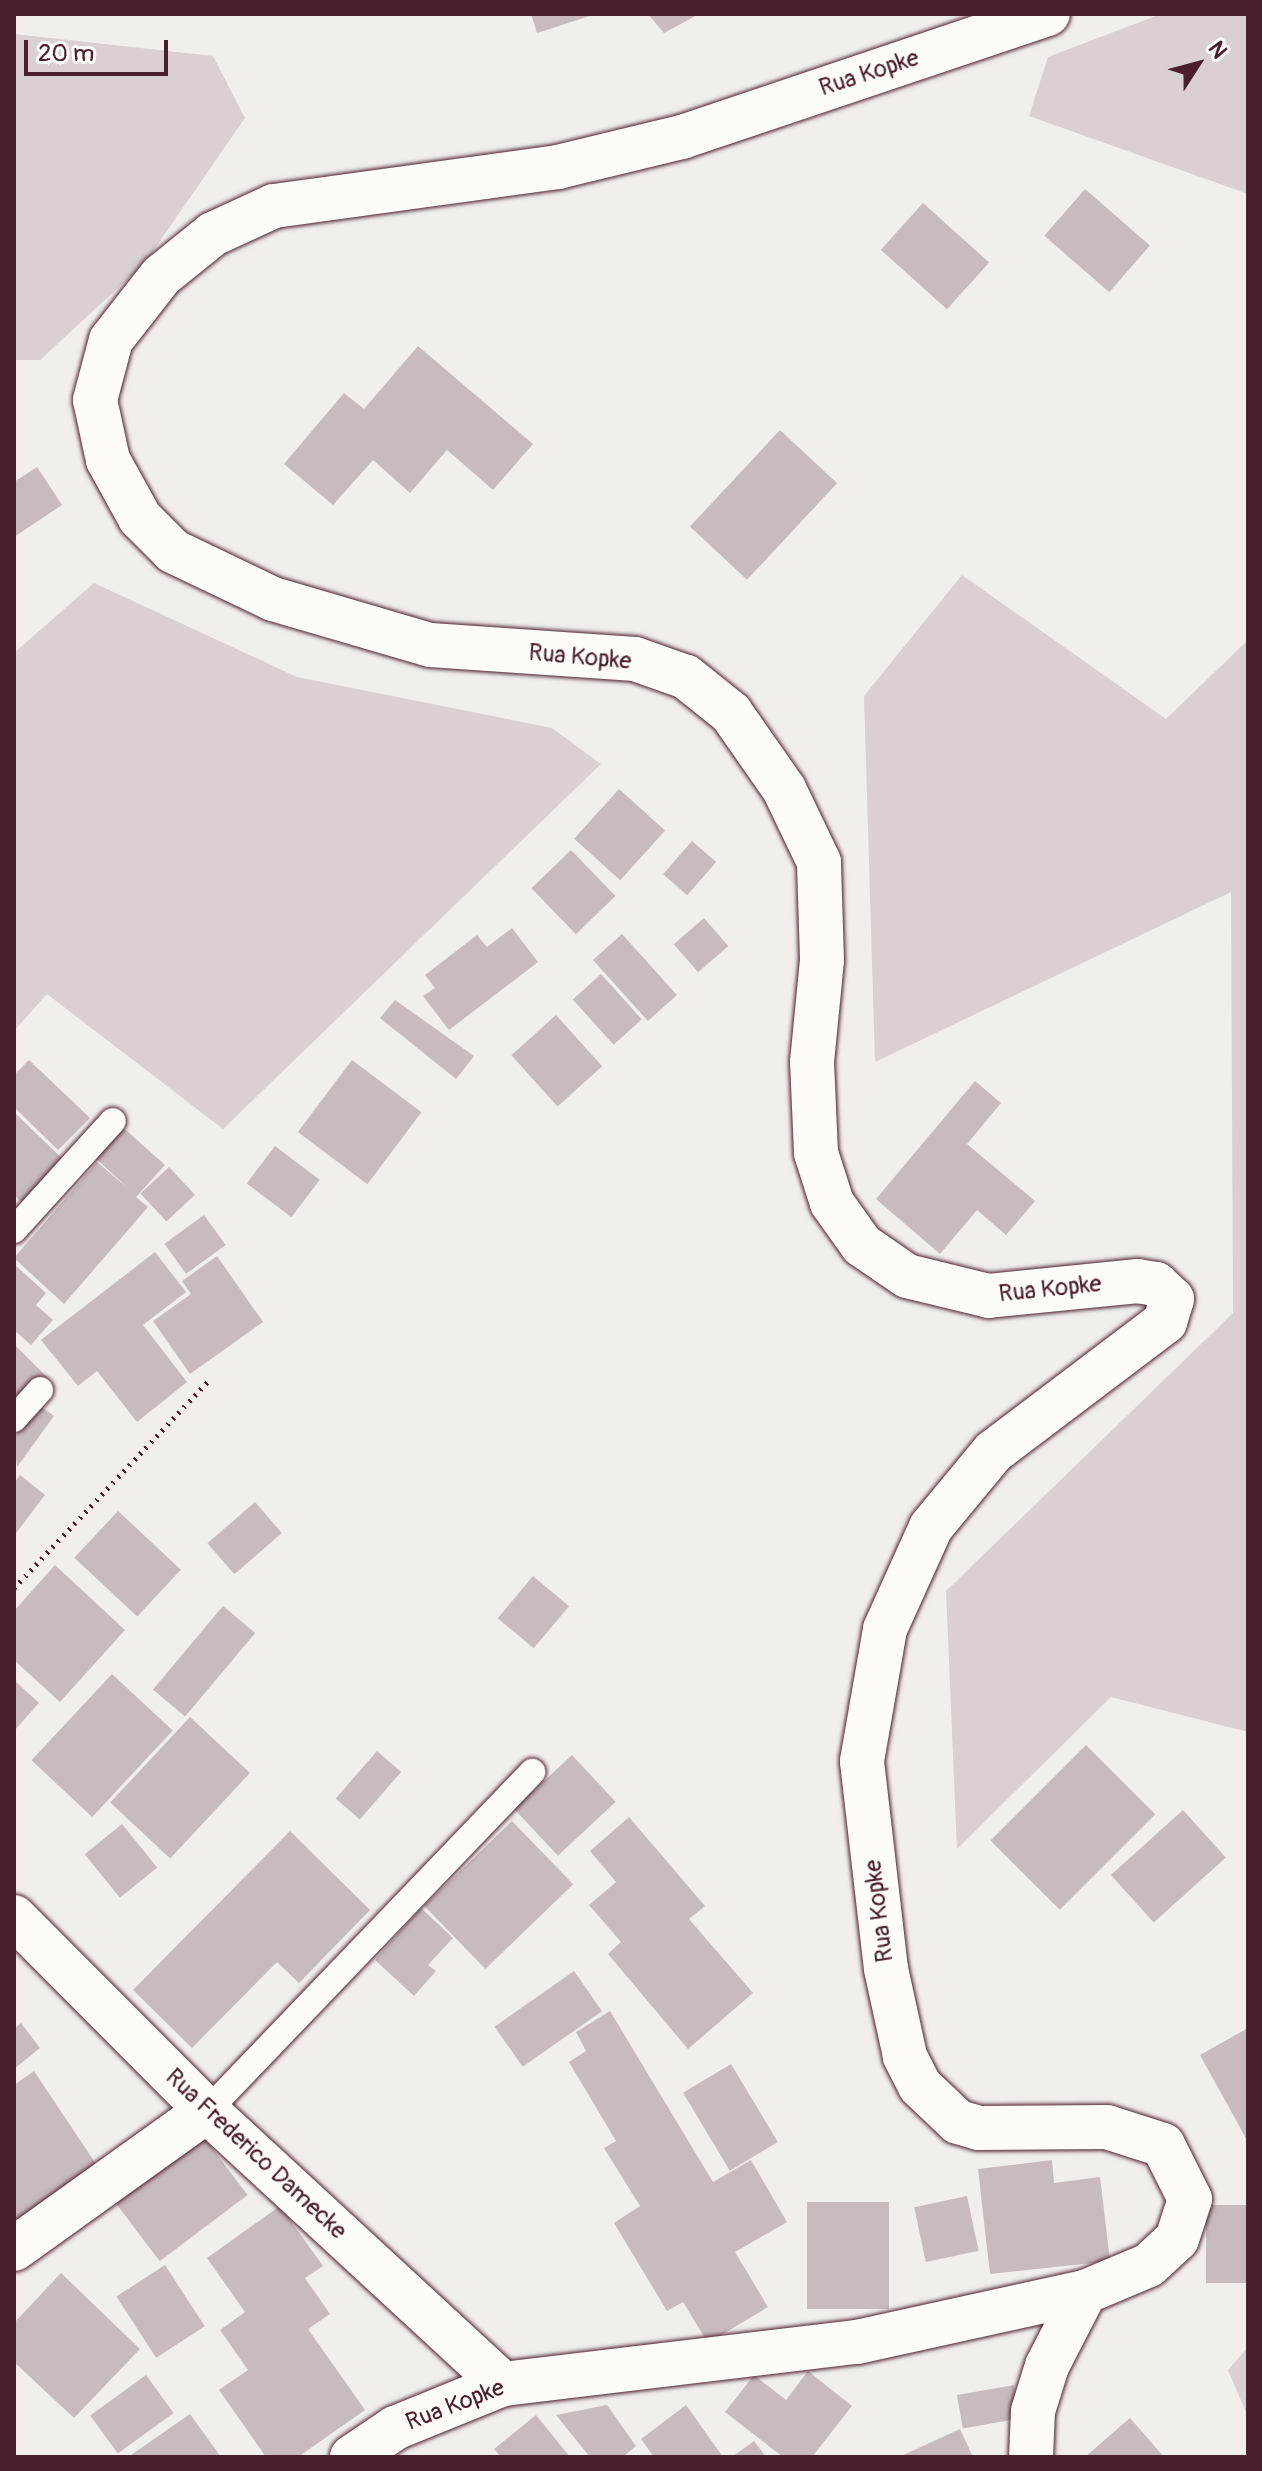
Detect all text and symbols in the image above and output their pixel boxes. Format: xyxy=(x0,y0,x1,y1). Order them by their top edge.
scale bar xyxy=(28,24,172,74)
north arrow xyxy=(1158,24,1238,104)
text: N xyxy=(1202,36,1233,64)
text: 20 m xyxy=(38,39,94,68)
street label: Rua Kopke xyxy=(816,43,922,103)
street label: Rua Kopke xyxy=(527,638,633,676)
street label: Rua Kopke xyxy=(997,1269,1103,1309)
street label: Rua Kopke xyxy=(858,1858,900,1964)
street label: Rua Frederico Damecke xyxy=(159,2063,353,2245)
street label: Rua Kopke xyxy=(402,2373,508,2437)

